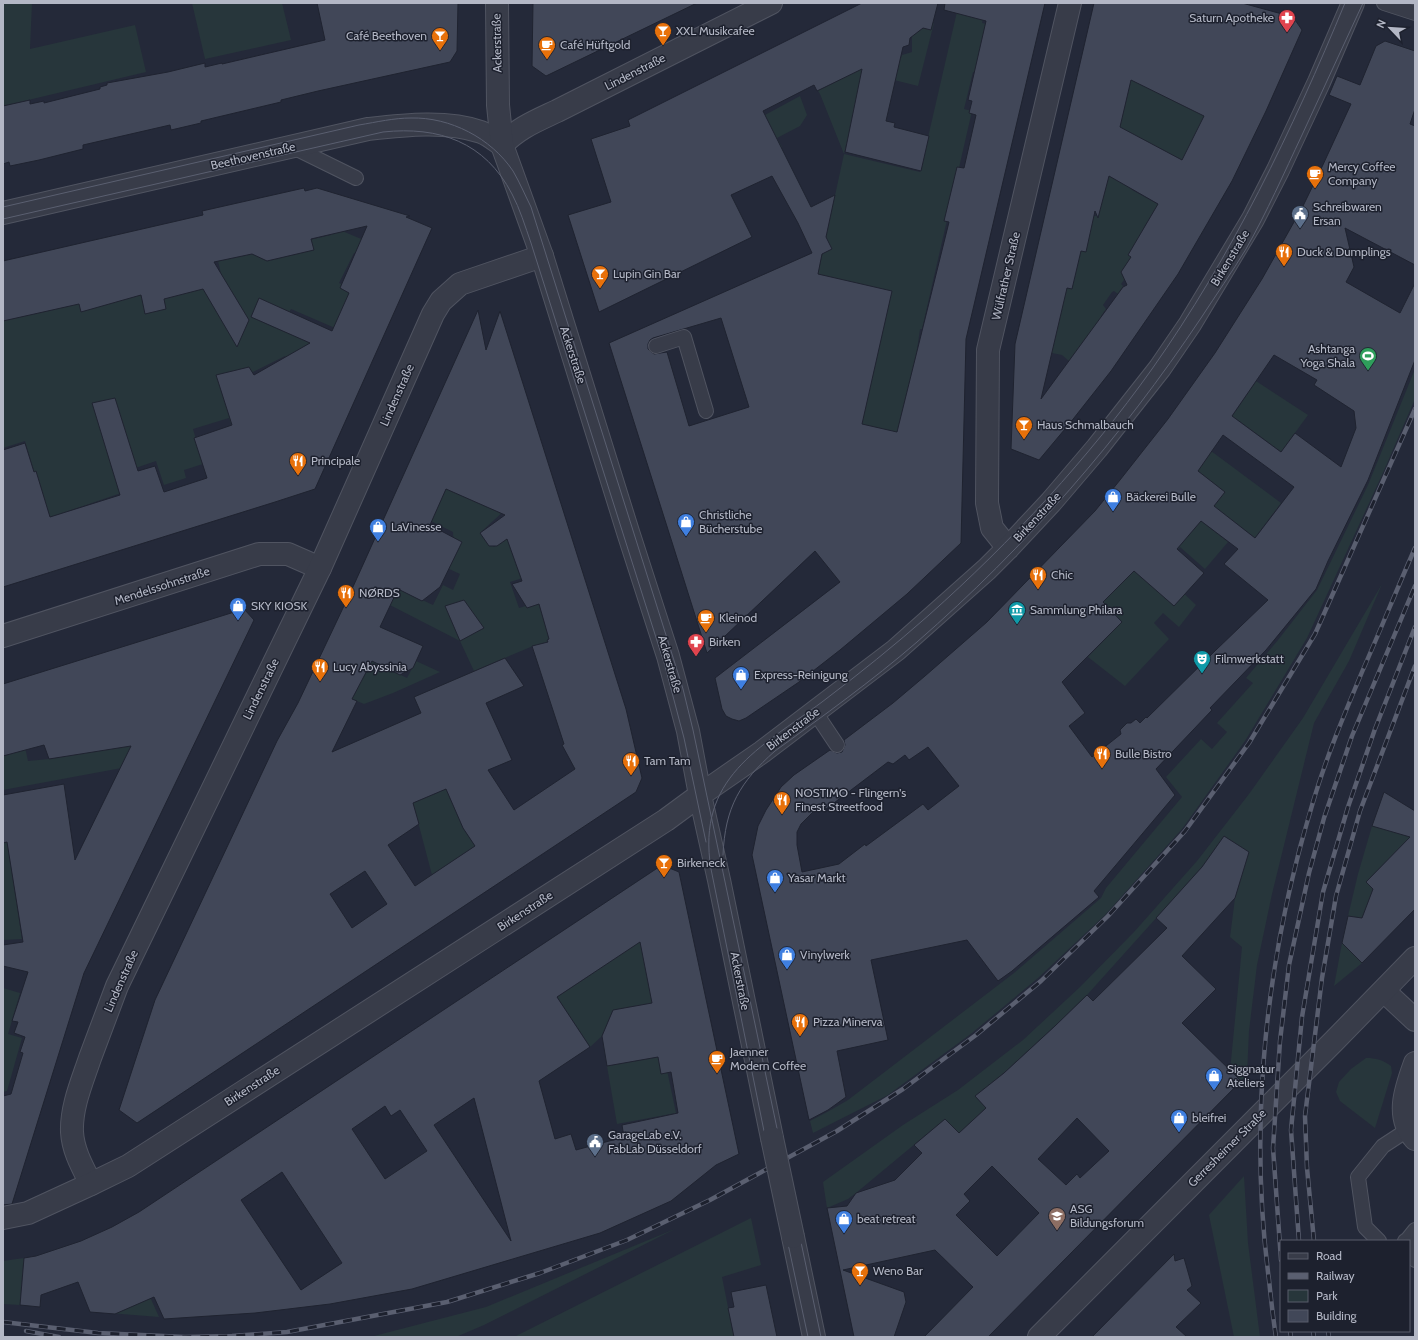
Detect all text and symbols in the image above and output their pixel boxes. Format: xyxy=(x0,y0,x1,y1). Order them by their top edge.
pharmacy icon: Saturn Apotheke xyxy=(1277,8,1297,33)
north arrow xyxy=(1370,8,1410,48)
place label: Saturn Apotheke xyxy=(1189,10,1274,25)
street label: Ackerstraße xyxy=(488,13,505,73)
text: N xyxy=(1373,17,1389,30)
bar icon: XXL Musikcafee xyxy=(653,21,673,46)
place label: XXL Musikcafee xyxy=(676,23,755,38)
bar icon: Café Beethoven xyxy=(430,26,450,51)
place label: Café Beethoven xyxy=(346,28,427,43)
cafe icon: Café Hüftgold xyxy=(537,35,557,60)
place label: Café Hüftgold xyxy=(560,37,630,52)
street label: Lindenstraße xyxy=(602,50,668,93)
street label: Beethovenstraße xyxy=(209,138,297,173)
place label: Mercy Coffee Company xyxy=(1328,159,1395,188)
cafe icon: Mercy Coffee Company xyxy=(1305,164,1325,189)
place label: Schreibwaren Ersan xyxy=(1313,199,1382,228)
public building icon: Schreibwaren Ersan xyxy=(1290,204,1310,229)
street label: Birkenstraße xyxy=(1207,227,1252,289)
street label: Wülfrather Straße xyxy=(988,230,1023,321)
restaurant icon: Duck & Dumplings xyxy=(1274,242,1294,267)
place label: Duck & Dumplings xyxy=(1297,244,1391,259)
bar icon: Lupin Gin Bar xyxy=(590,264,610,289)
place label: Lupin Gin Bar xyxy=(613,266,681,281)
street label: Ackerstraße xyxy=(557,324,590,385)
place label: Ashtanga Yoga Shala xyxy=(1299,341,1355,370)
sports icon: Ashtanga Yoga Shala xyxy=(1358,346,1378,371)
street label: Lindenstraße xyxy=(376,361,417,428)
bar icon: Haus Schmalbauch xyxy=(1014,415,1034,440)
place label: Haus Schmalbauch xyxy=(1037,417,1134,432)
restaurant icon: Principale xyxy=(288,451,308,476)
place label: Principale xyxy=(311,453,360,468)
shop icon: Bäckerei Bulle xyxy=(1103,487,1123,512)
street label: Birkenstraße xyxy=(1010,489,1064,545)
place label: Bäckerei Bulle xyxy=(1126,489,1196,504)
place label: Christliche Bücherstube xyxy=(699,507,762,536)
shop icon: Christliche Bücherstube xyxy=(676,512,696,537)
shop icon: LaVinesse xyxy=(368,517,388,542)
place label: LaVinesse xyxy=(391,519,441,534)
street label: Mendelssohnstraße xyxy=(112,563,211,608)
restaurant icon: Chic xyxy=(1028,565,1048,590)
place label: Chic xyxy=(1051,567,1073,582)
restaurant icon: NØRDS xyxy=(336,583,356,608)
place label: NØRDS xyxy=(359,585,400,600)
shop icon: SKY KIOSK xyxy=(228,596,248,621)
place label: SKY KIOSK xyxy=(251,598,307,613)
museum icon: Sammlung Philara xyxy=(1007,600,1027,625)
place label: Sammlung Philara xyxy=(1030,602,1122,617)
cafe icon: Kleinod xyxy=(696,608,716,633)
place label: Kleinod xyxy=(719,610,757,625)
pharmacy icon: Birken xyxy=(686,632,706,657)
street label: Ackerstraße xyxy=(655,633,686,694)
place label: Birken xyxy=(709,634,741,649)
theatre icon: Filmwerkstatt xyxy=(1192,649,1212,674)
place label: Filmwerkstatt xyxy=(1215,651,1284,666)
street label: Lindenstraße xyxy=(239,656,282,722)
restaurant icon: Lucy Abyssinia xyxy=(310,657,330,682)
place label: Lucy Abyssinia xyxy=(333,659,407,674)
shop icon: Express-Reinigung xyxy=(731,665,751,690)
place label: Express-Reinigung xyxy=(754,667,849,682)
street label: Birkenstraße xyxy=(763,704,822,754)
restaurant icon: Bulle Bistro xyxy=(1092,744,1112,769)
place label: Bulle Bistro xyxy=(1115,746,1172,761)
restaurant icon: Tam Tam xyxy=(621,751,641,776)
place label: Tam Tam xyxy=(644,753,691,768)
place label: NOSTIMO - Flingern's Finest Streetfood xyxy=(795,785,906,814)
restaurant icon: NOSTIMO - Flingern's Finest Streetfood xyxy=(772,790,792,815)
bar icon: Birkeneck xyxy=(654,853,674,878)
place label: Birkeneck xyxy=(677,855,726,870)
shop icon: Yasar Markt xyxy=(765,868,785,893)
place label: Yasar Markt xyxy=(787,870,846,885)
street label: Birkenstraße xyxy=(494,887,555,934)
shop icon: Vinylwerk xyxy=(777,945,797,970)
street label: Lindenstraße xyxy=(100,947,141,1014)
place label: Vinylwerk xyxy=(800,947,850,962)
street label: Ackerstraße xyxy=(727,950,754,1011)
restaurant icon: Pizza Minerva xyxy=(790,1012,810,1037)
place label: Pizza Minerva xyxy=(813,1014,883,1029)
place label: Jaenner Modern Coffee xyxy=(729,1044,806,1073)
cafe icon: Jaenner Modern Coffee xyxy=(707,1049,727,1074)
place label: Siggnatur Ateliers xyxy=(1227,1061,1275,1090)
street label: Birkenstraße xyxy=(221,1062,282,1109)
shop icon: Siggnatur Ateliers xyxy=(1204,1066,1224,1091)
street label: Gerresheimer Straße xyxy=(1184,1105,1269,1190)
shop icon: bleifrei xyxy=(1169,1108,1189,1133)
place label: bleifrei xyxy=(1192,1110,1226,1125)
place label: GarageLab e.V. FabLab Düsseldorf xyxy=(608,1127,702,1156)
public building icon: GarageLab e.V. FabLab Düsseldorf xyxy=(585,1132,605,1157)
place label: ASG Bildungsforum xyxy=(1070,1201,1144,1230)
school or university icon: ASG Bildungsforum xyxy=(1047,1206,1067,1231)
shop icon: beat retreat xyxy=(834,1209,854,1234)
place label: beat retreat xyxy=(857,1211,915,1226)
legend xyxy=(1280,1240,1410,1332)
text: Road xyxy=(1316,1248,1342,1263)
bar icon: Weno Bar xyxy=(850,1261,870,1286)
place label: Weno Bar xyxy=(873,1263,923,1278)
text: Railway xyxy=(1316,1268,1354,1283)
text: Park xyxy=(1316,1288,1338,1303)
text: Building xyxy=(1316,1308,1358,1323)

